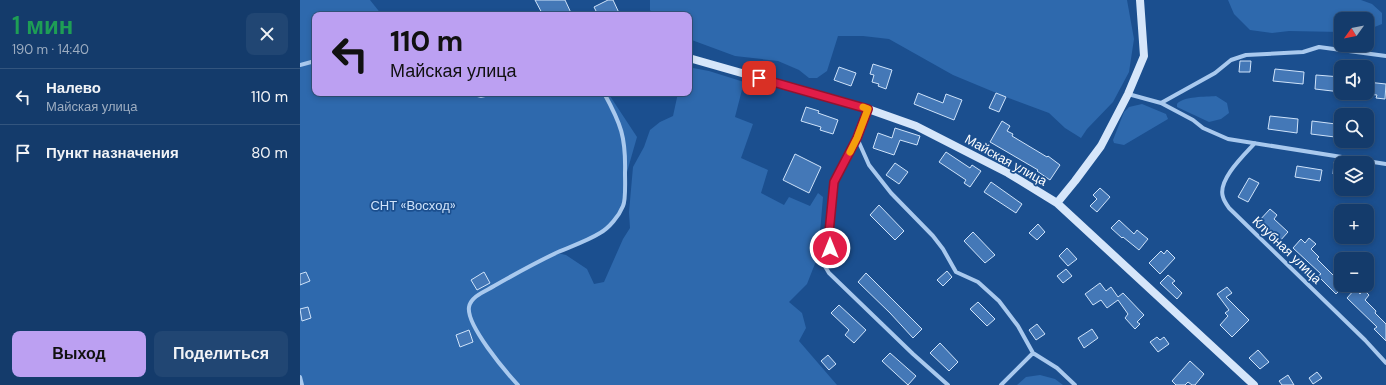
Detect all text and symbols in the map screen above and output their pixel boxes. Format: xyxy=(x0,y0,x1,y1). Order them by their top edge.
text: 1 мин xyxy=(12,10,73,41)
north arrow xyxy=(1334,12,1374,52)
map controls xyxy=(1334,12,1374,292)
button: close xyxy=(246,13,288,55)
text: 110 m xyxy=(390,23,463,60)
icon: left xyxy=(324,28,376,80)
text: 190 m · 14:40 xyxy=(12,41,89,58)
text: Майская улица xyxy=(390,59,517,83)
button: sound xyxy=(1334,60,1374,100)
pin xyxy=(742,61,776,95)
icon: arrive xyxy=(748,67,770,89)
text: Налево xyxy=(46,78,101,98)
icon: left xyxy=(12,86,34,108)
text: 110 m xyxy=(251,87,288,107)
text: Майская улица xyxy=(46,98,137,115)
button: search xyxy=(1334,108,1374,148)
street label: Майская улица xyxy=(962,130,1051,190)
icon: arrive xyxy=(12,142,34,164)
text: Пункт назначения xyxy=(46,143,179,163)
text: 80 m xyxy=(251,143,288,163)
button: layers xyxy=(1334,156,1374,196)
park label: СНТ «Восход» xyxy=(370,197,456,214)
button: + xyxy=(1334,204,1374,244)
street label: Клубная улица xyxy=(1249,213,1326,288)
position arrow xyxy=(809,227,851,269)
button: − xyxy=(1334,252,1374,292)
button: Выход xyxy=(12,331,146,377)
button: Поделиться xyxy=(154,331,288,377)

